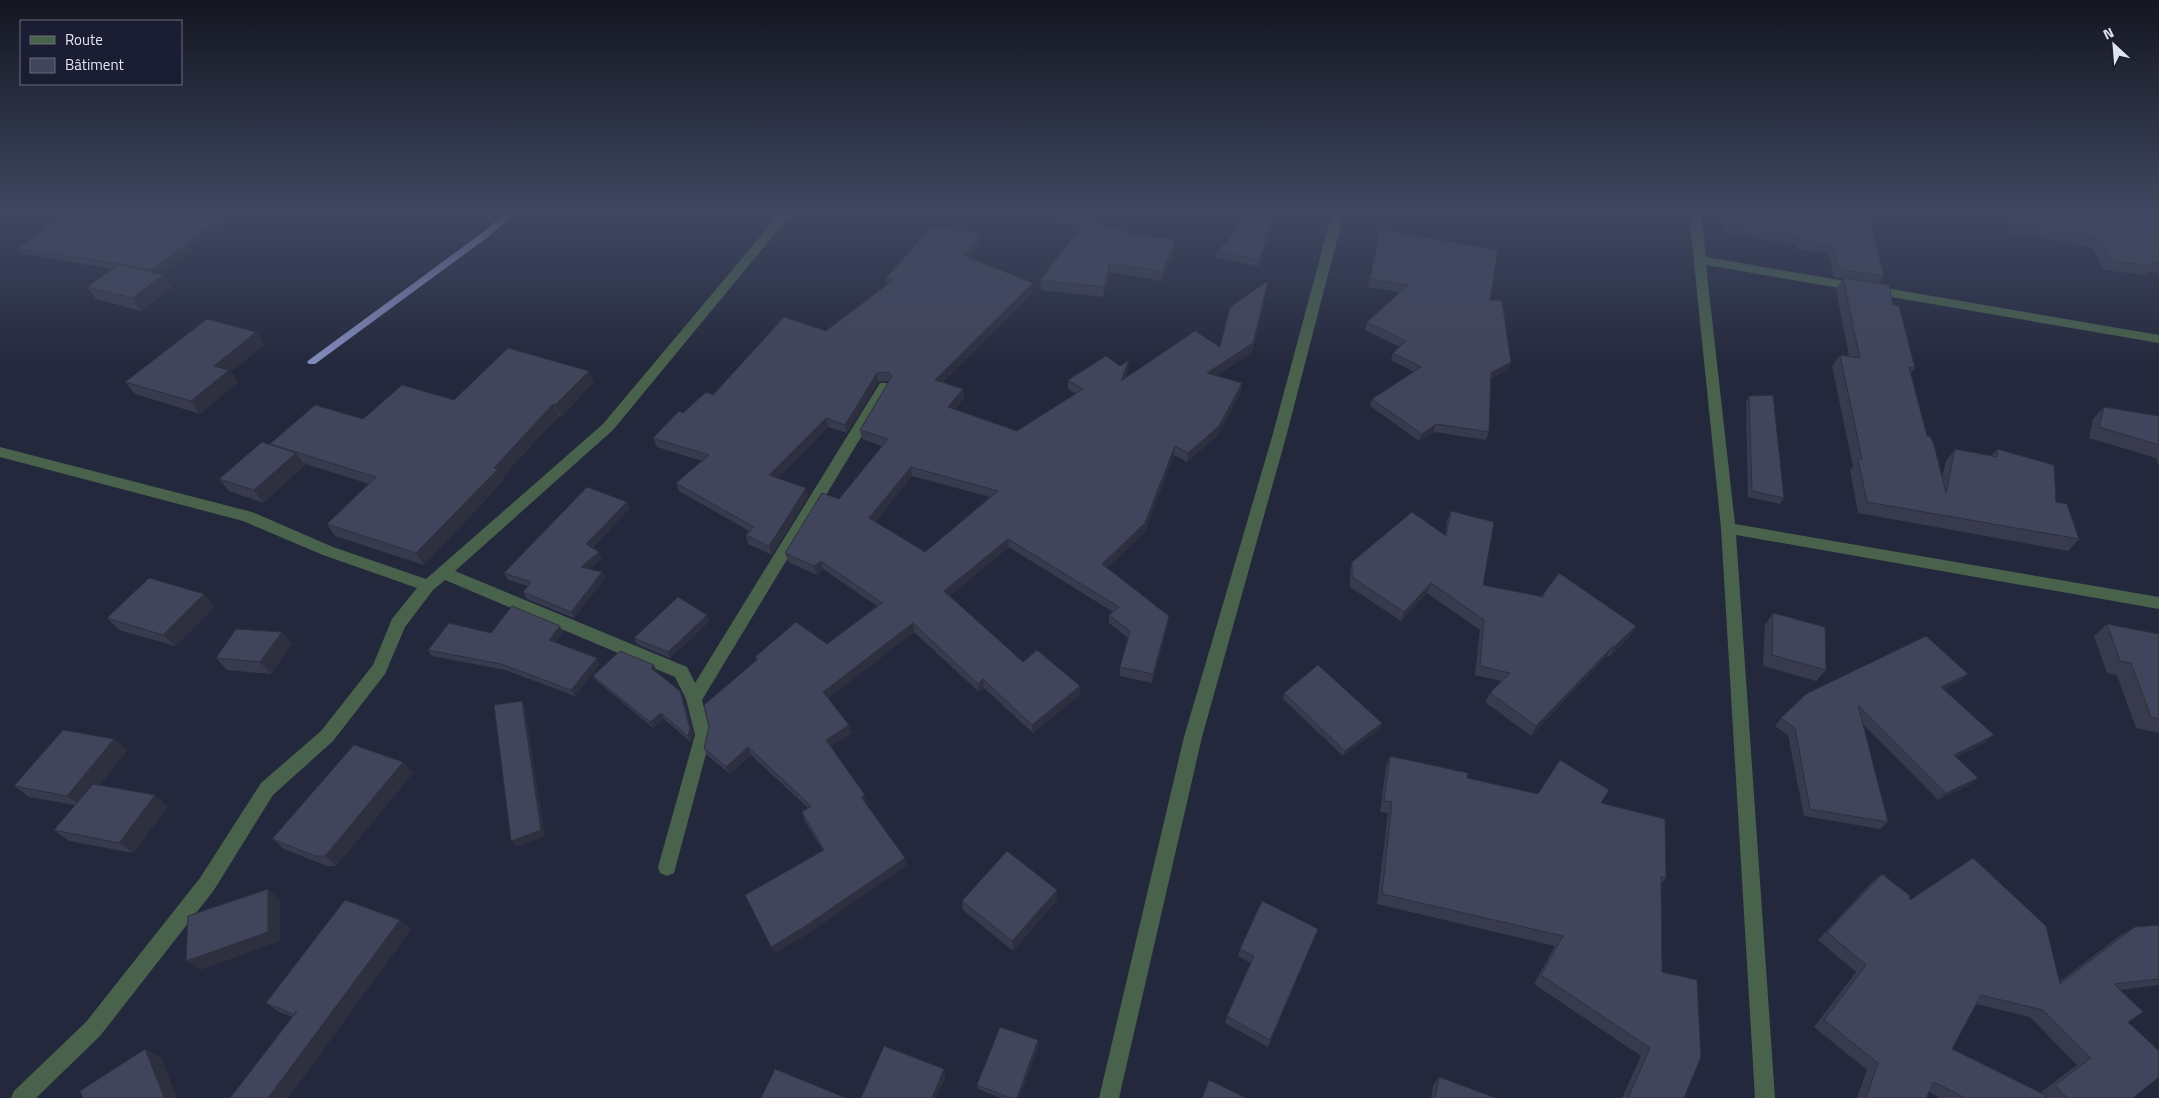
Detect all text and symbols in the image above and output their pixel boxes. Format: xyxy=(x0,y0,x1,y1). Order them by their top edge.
legend xyxy=(20,20,182,85)
north arrow xyxy=(2089,20,2139,70)
text: N xyxy=(2099,21,2117,44)
text: Route xyxy=(65,28,103,51)
text: Bâtiment xyxy=(65,53,124,76)

